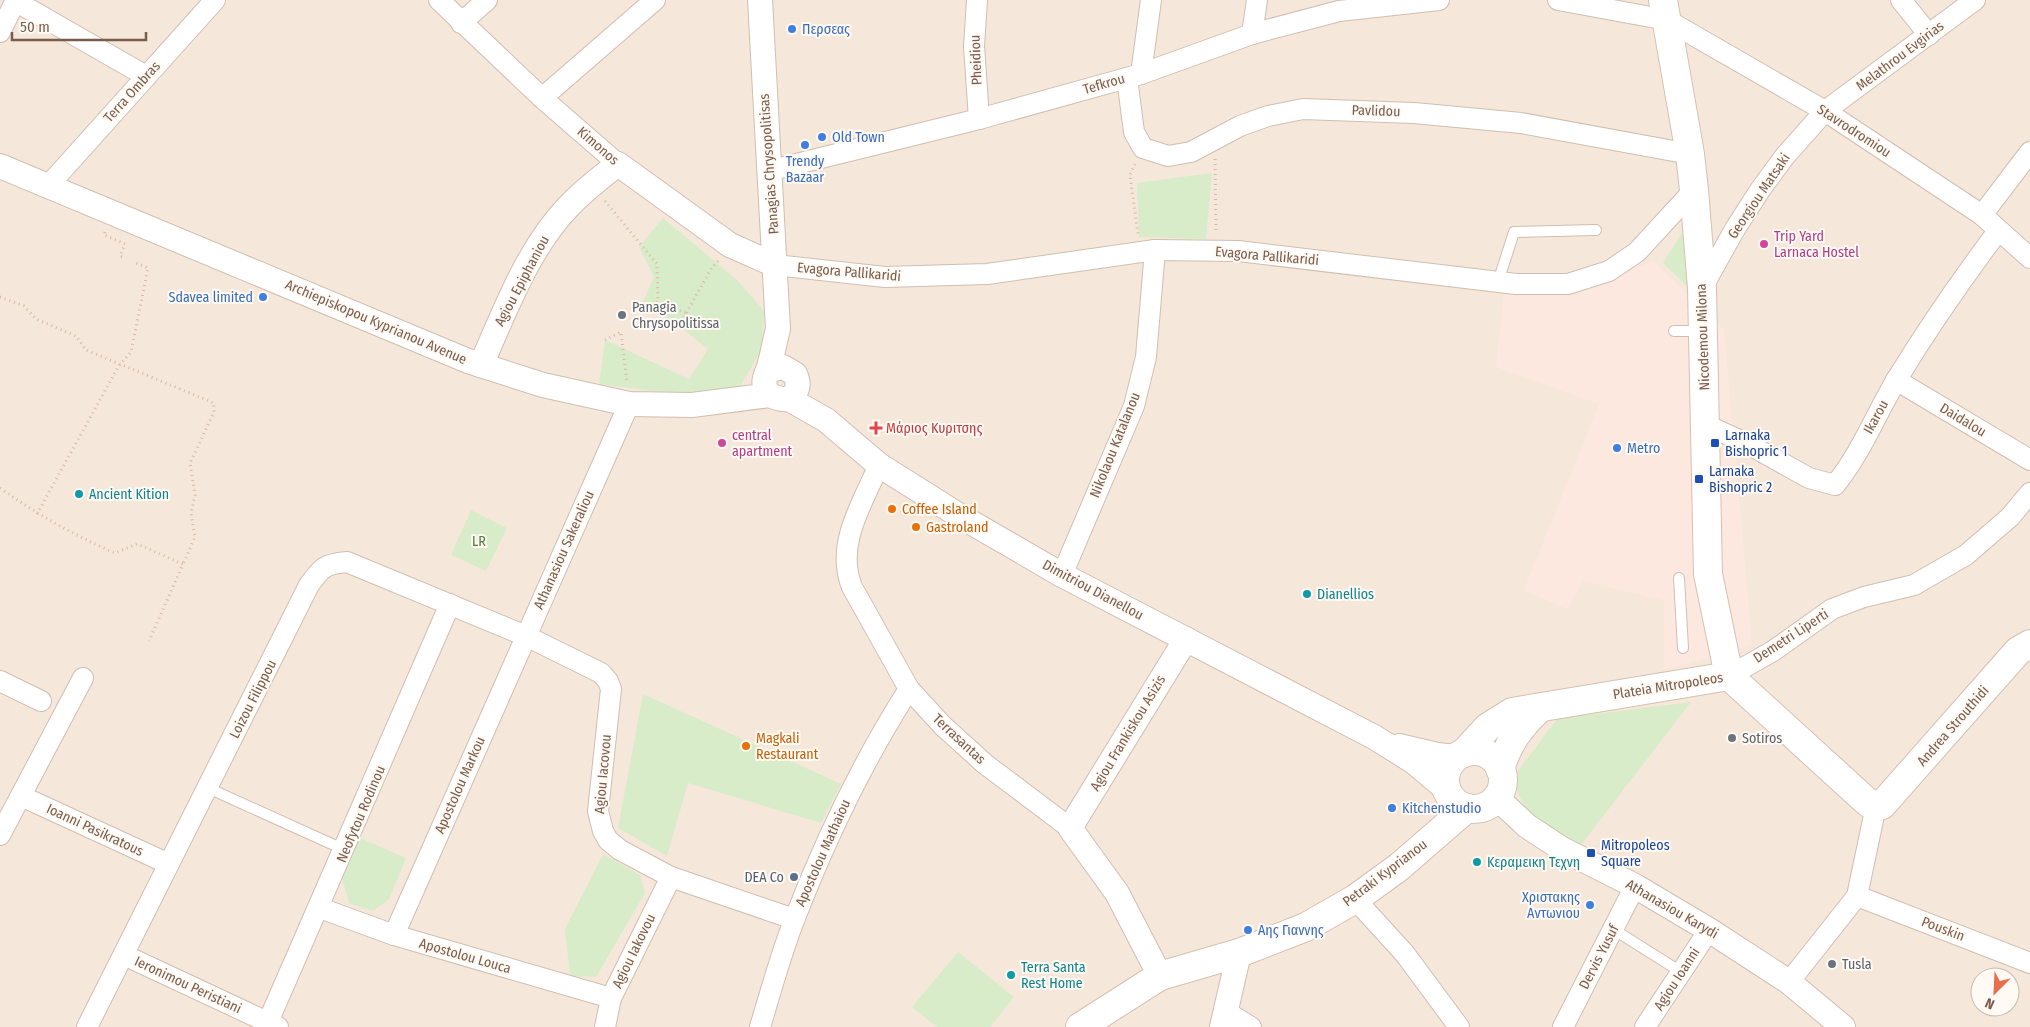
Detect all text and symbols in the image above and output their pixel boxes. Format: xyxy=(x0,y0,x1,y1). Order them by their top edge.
scale bar xyxy=(12,10,146,42)
street label: Melathrou Evgirias xyxy=(1853,17,1947,95)
text: 50 m xyxy=(20,18,50,36)
place label: Περσεας xyxy=(802,21,850,38)
marker: Περσεας xyxy=(786,23,798,35)
street label: Pheidiou xyxy=(967,34,985,86)
street label: Terra Ombras xyxy=(100,58,164,126)
street label: Tefkrou xyxy=(1081,70,1127,98)
street label: Panagias Chrysopolitisas xyxy=(756,93,782,235)
street label: Stavrodromiou xyxy=(1814,101,1894,161)
street label: Pavlidou xyxy=(1351,102,1401,120)
street label: Kimonos xyxy=(574,123,622,169)
place label: Old Town xyxy=(832,129,885,146)
marker: Old Town xyxy=(816,131,828,143)
marker: Trendy Bazaar xyxy=(799,139,811,151)
street label: Georgiou Matsaki xyxy=(1724,150,1794,242)
place label: Trendy Bazaar xyxy=(786,153,825,186)
place label: Trip Yard Larnaca Hostel xyxy=(1774,228,1859,261)
street label: Agiou Epiphaniou xyxy=(491,233,553,329)
marker: Trip Yard Larnaca Hostel xyxy=(1758,238,1770,250)
street label: Evagora Pallikaridi xyxy=(1214,243,1320,269)
street label: Evagora Pallikaridi xyxy=(796,259,902,285)
street label: Archiepiskopou Kyprianou Avenue xyxy=(283,276,469,368)
street label: Nicodemou Milona xyxy=(1693,283,1713,391)
place label: Sdavea limited xyxy=(168,289,253,306)
marker: Sdavea limited xyxy=(257,291,269,303)
place label: Panagia Chrysopolitissa xyxy=(632,299,720,332)
marker: Panagia Chrysopolitissa xyxy=(616,309,628,321)
street label: Nikolaou Katalanou xyxy=(1086,390,1144,500)
street label: Ikarou xyxy=(1860,397,1892,437)
street label: Daidalou xyxy=(1937,400,1989,440)
place label: Μάριος Κυριτσης xyxy=(886,420,982,437)
marker: Μάριος Κυριτσης xyxy=(870,422,882,434)
place label: central apartment xyxy=(732,427,793,460)
place label: Larnaka Bishopric 1 xyxy=(1725,427,1788,460)
marker: central apartment xyxy=(716,437,728,449)
marker: Larnaka Bishopric 1 xyxy=(1709,437,1721,449)
place label: Metro xyxy=(1627,440,1660,457)
marker: Metro xyxy=(1611,442,1623,454)
place label: Larnaka Bishopric 2 xyxy=(1709,463,1772,496)
marker: Larnaka Bishopric 2 xyxy=(1693,473,1705,485)
place label: Ancient Kition xyxy=(89,486,169,503)
marker: Ancient Kition xyxy=(73,488,85,500)
street label: Athanasiou Sakeraliou xyxy=(530,488,598,612)
place label: Coffee Island xyxy=(902,501,977,518)
marker: Coffee Island xyxy=(886,503,898,515)
place label: Gastroland xyxy=(926,519,989,536)
marker: Gastroland xyxy=(910,521,922,533)
park label: LR xyxy=(472,533,486,550)
street label: Dimitriou Dianellou xyxy=(1040,556,1146,624)
place label: Dianellios xyxy=(1317,586,1374,603)
marker: Dianellios xyxy=(1301,588,1313,600)
street label: Demetri Liperti xyxy=(1750,605,1832,667)
street label: Loizou Filippou xyxy=(226,657,280,741)
street label: Plateia Mitropoleos xyxy=(1612,669,1724,703)
street label: Agiou Frankiskou Asizis xyxy=(1087,672,1169,794)
street label: Andrea Strouthidi xyxy=(1913,682,1993,770)
street label: Terrasantas xyxy=(929,710,989,768)
place label: Magkali Restaurant xyxy=(756,730,819,763)
place label: Sotiros xyxy=(1742,730,1782,747)
marker: Sotiros xyxy=(1726,732,1738,744)
street label: Agiou Iacovou xyxy=(591,733,615,815)
street label: Apostolou Markou xyxy=(431,734,489,836)
marker: Magkali Restaurant xyxy=(740,740,752,752)
street label: Neofytou Rodinou xyxy=(333,763,389,865)
street label: Apostolou Mathaiou xyxy=(792,797,854,909)
street label: Ioanni Pasikratous xyxy=(44,800,146,860)
place label: Kitchenstudio xyxy=(1402,800,1481,817)
marker: Kitchenstudio xyxy=(1386,802,1398,814)
street label: Petraki Kyprianou xyxy=(1339,836,1431,910)
place label: Mitropoleos Square xyxy=(1601,837,1670,870)
marker: Mitropoleos Square xyxy=(1585,847,1597,859)
place label: Κεραμεικη Τεχνη xyxy=(1487,854,1580,871)
marker: Κεραμεικη Τεχνη xyxy=(1471,856,1483,868)
place label: DEA Co xyxy=(744,869,784,886)
marker: DEA Co xyxy=(788,871,800,883)
street label: Athanasiou Karydi xyxy=(1623,876,1721,942)
place label: Χριστακης Αντωνιου xyxy=(1522,889,1580,922)
marker: Χριστακης Αντωνιου xyxy=(1584,899,1596,911)
street label: Agiou Iakovou xyxy=(609,911,659,991)
street label: Pouskin xyxy=(1919,913,1967,945)
street label: Dervis Yusuf xyxy=(1576,920,1623,992)
place label: Αης Γιαννης xyxy=(1258,922,1324,939)
marker: Αης Γιαννης xyxy=(1242,924,1254,936)
street label: Apostolou Louca xyxy=(417,935,513,977)
street label: Agiou Ioanni xyxy=(1650,944,1704,1014)
street label: Ieronimou Peristiani xyxy=(132,953,244,1017)
place label: Tusla xyxy=(1842,956,1872,973)
marker: Tusla xyxy=(1826,958,1838,970)
place label: Terra Santa Rest Home xyxy=(1021,959,1086,992)
north arrow xyxy=(1970,967,2020,1017)
marker: Terra Santa Rest Home xyxy=(1005,969,1017,981)
text: N xyxy=(1983,994,1997,1013)

